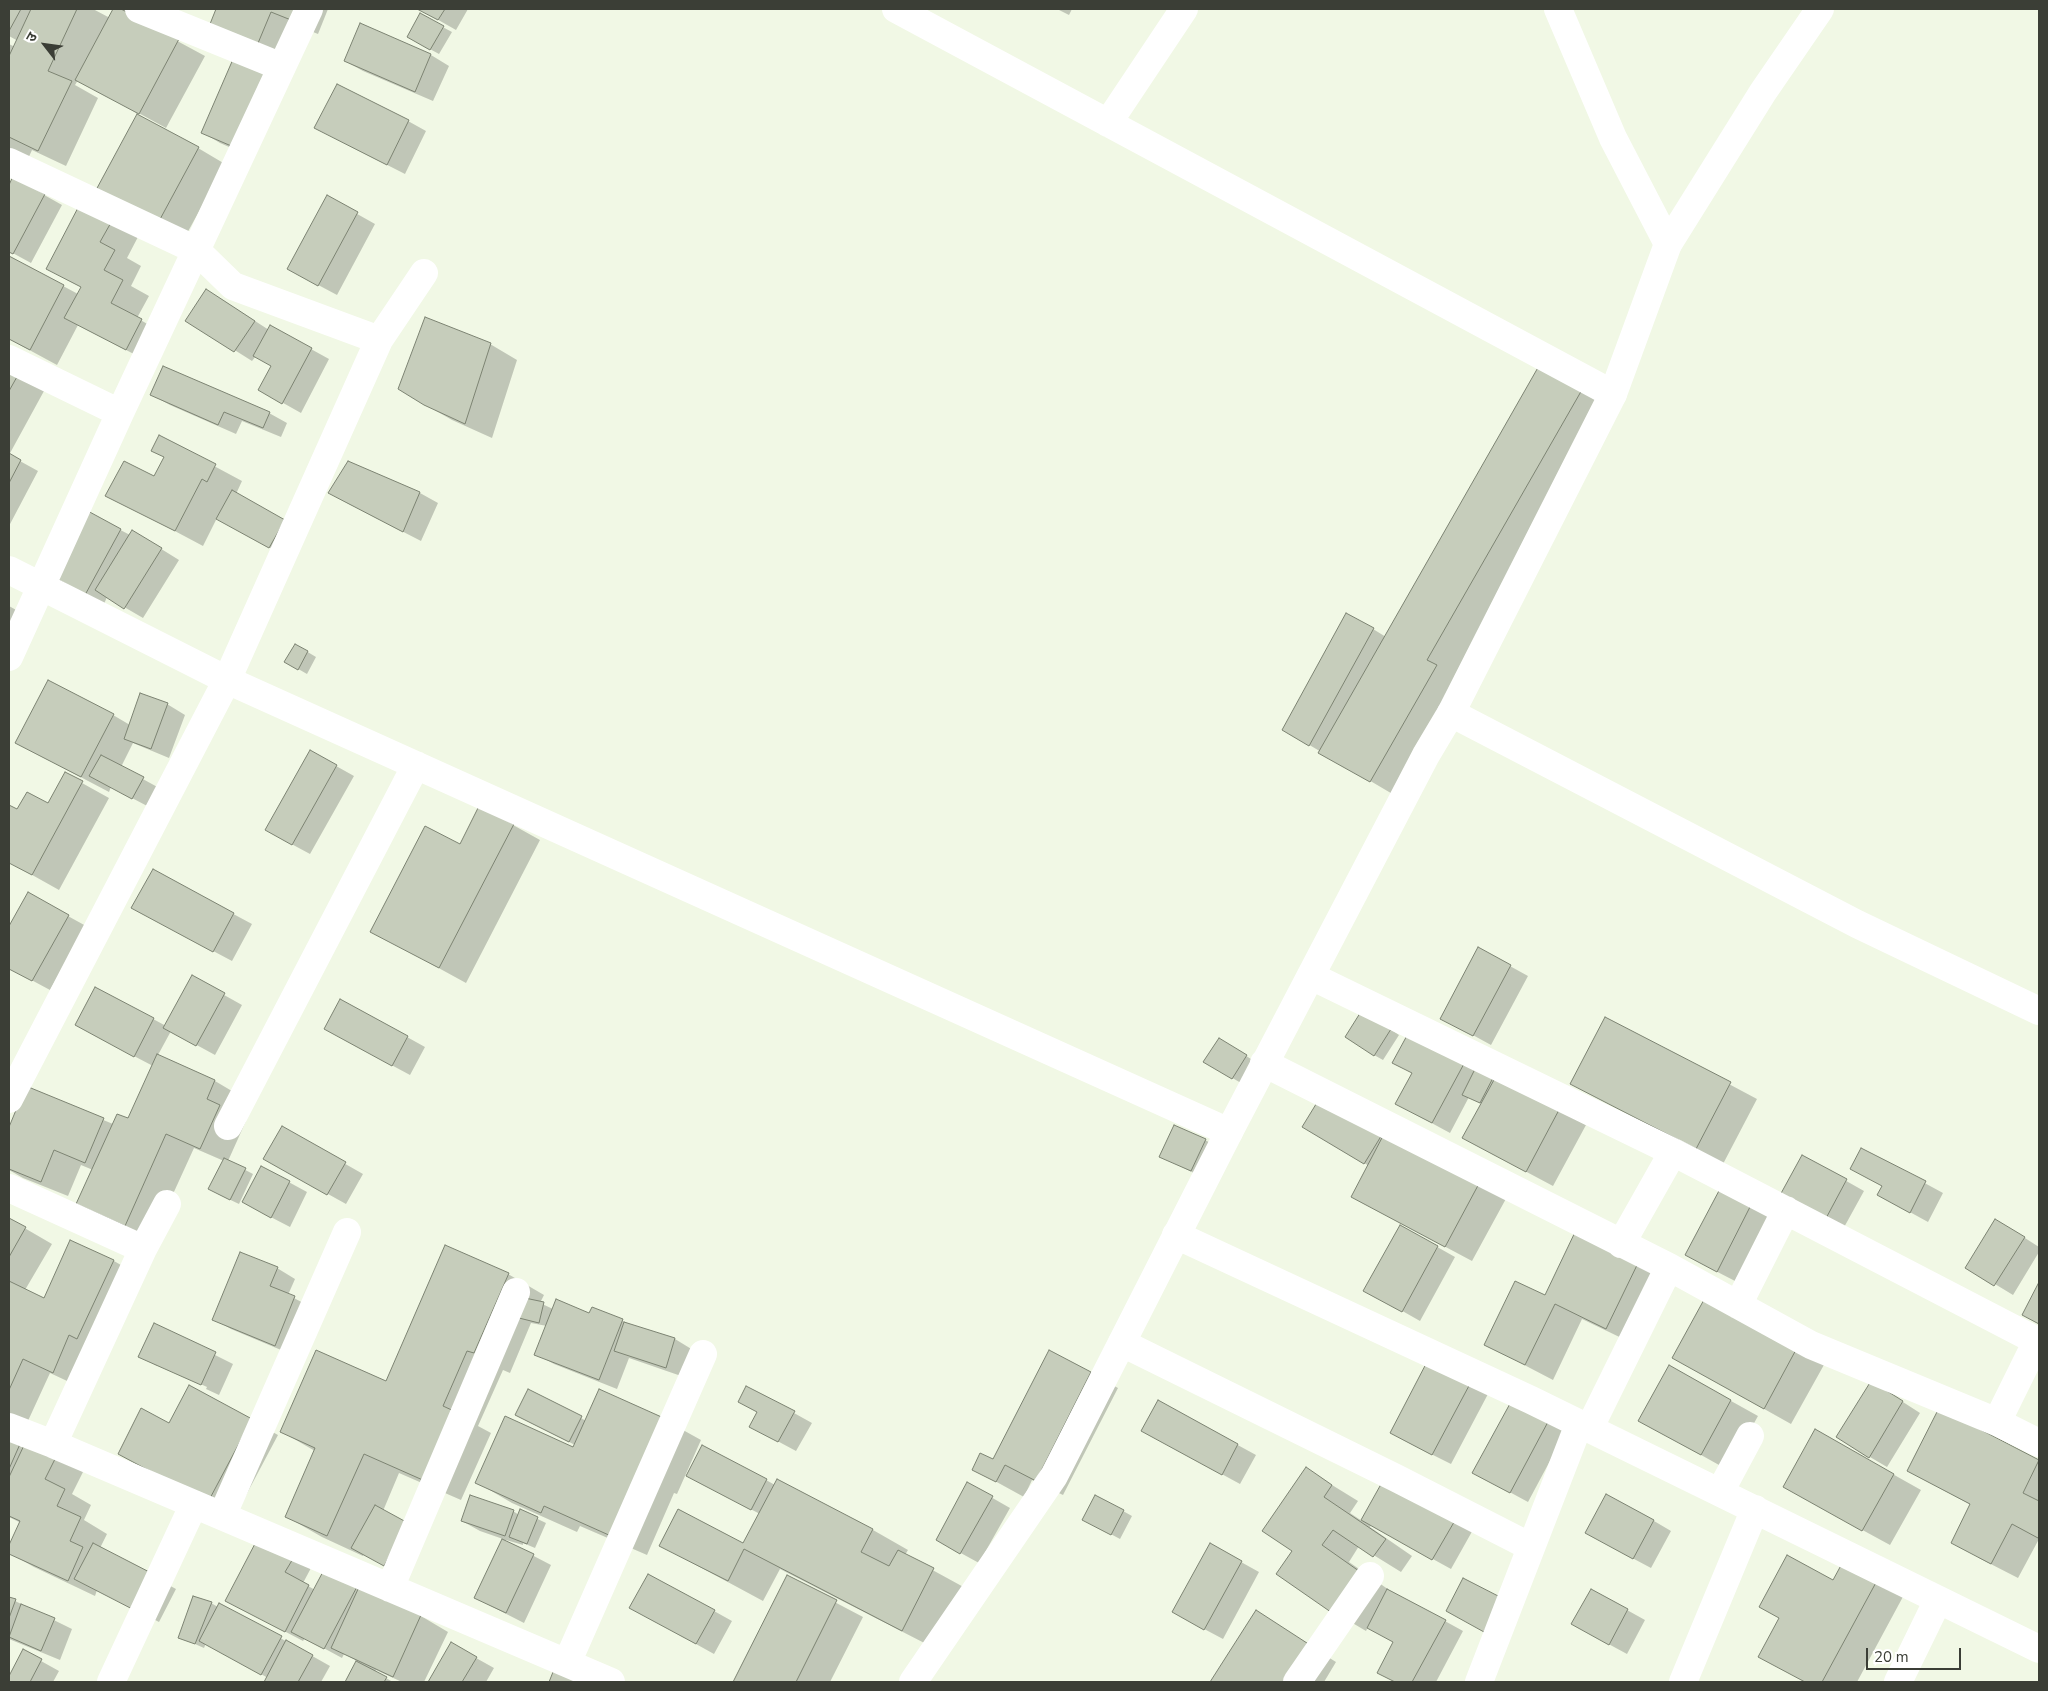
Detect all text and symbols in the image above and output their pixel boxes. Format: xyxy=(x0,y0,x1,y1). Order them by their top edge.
north arrow xyxy=(20,20,70,70)
text: उ xyxy=(21,29,42,46)
scale bar xyxy=(1868,1638,1963,1670)
text: 20 m xyxy=(1874,1647,1909,1667)

